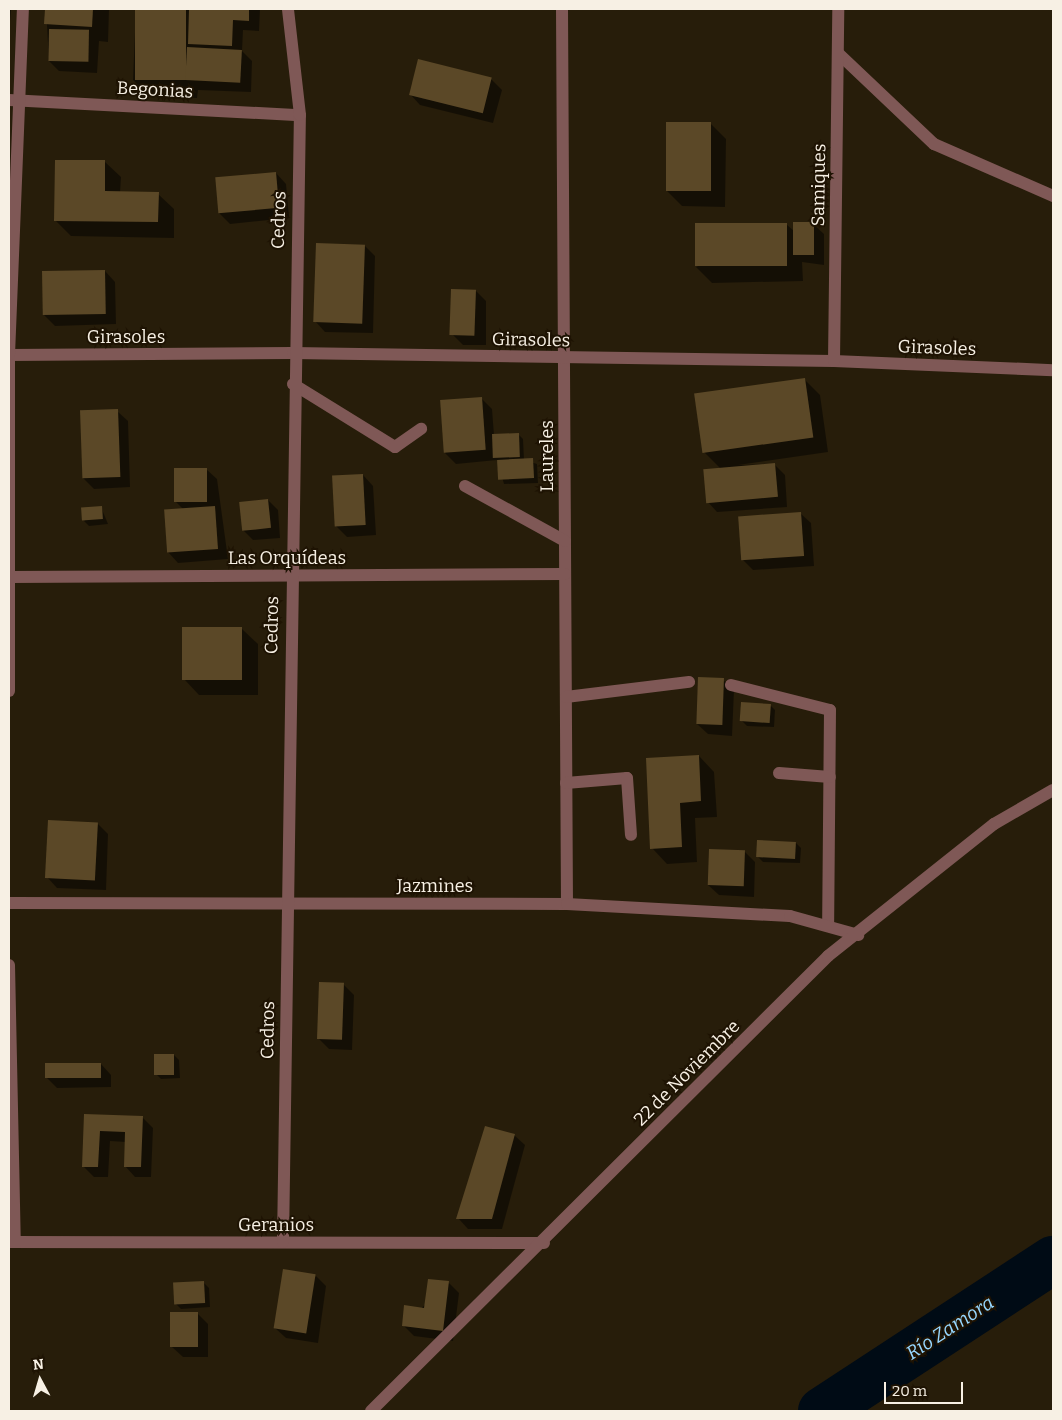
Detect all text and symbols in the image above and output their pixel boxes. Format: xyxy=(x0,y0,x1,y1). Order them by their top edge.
street label: Begonias xyxy=(116,77,194,103)
street label: Samiques xyxy=(807,143,831,227)
street label: Cedros xyxy=(267,191,291,249)
street label: Girasoles xyxy=(87,326,165,348)
street label: Girasoles xyxy=(492,329,570,351)
street label: Girasoles xyxy=(897,336,977,360)
street label: Laureles xyxy=(536,420,558,492)
street label: Las Orquídeas xyxy=(228,547,346,569)
street label: Cedros xyxy=(261,596,283,654)
street label: Jazmines xyxy=(397,875,473,897)
street label: Cedros xyxy=(257,1001,279,1059)
street label: 22 de Noviembre xyxy=(630,1016,744,1130)
street label: Geranios xyxy=(238,1214,314,1236)
water label: Río Zamora xyxy=(902,1291,998,1365)
north arrow xyxy=(15,1355,65,1405)
text: N xyxy=(32,1356,45,1374)
scale bar xyxy=(887,1372,966,1404)
text: 20 m xyxy=(892,1382,927,1400)

